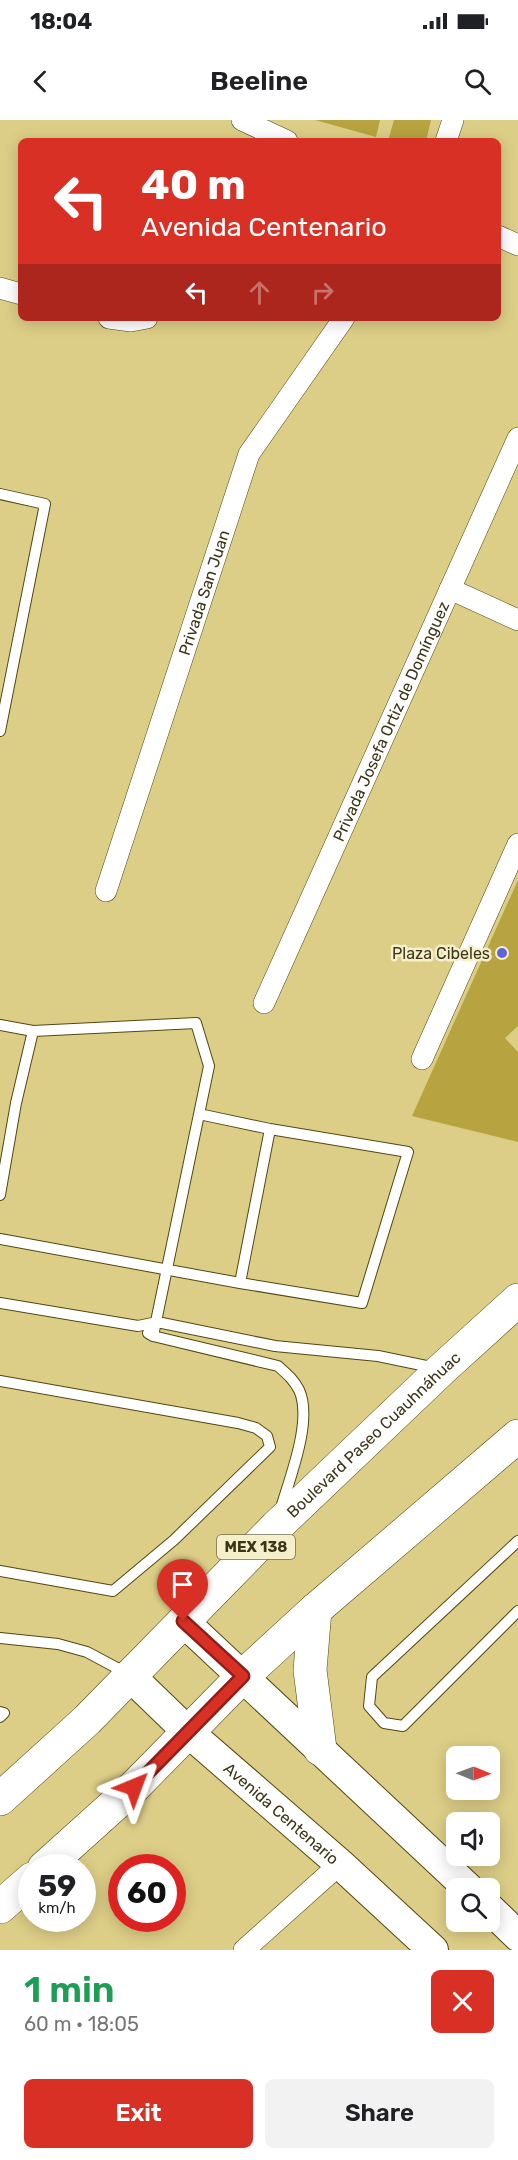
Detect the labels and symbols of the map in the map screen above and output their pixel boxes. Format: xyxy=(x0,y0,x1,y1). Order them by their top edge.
street label: Privada San Juan xyxy=(174,528,233,658)
street label: Privada Josefa Ortiz de Domínguez xyxy=(329,598,453,844)
place label: Plaza Cibeles xyxy=(392,944,490,963)
marker: Plaza Cibeles xyxy=(495,946,509,960)
street label: Boulevard Paseo Cuauhnáhuac xyxy=(283,1348,464,1521)
road number: MEX 138 xyxy=(217,1535,295,1559)
pin xyxy=(157,1559,208,1621)
north arrow xyxy=(446,1746,500,1800)
position arrow xyxy=(102,1755,166,1819)
street label: Avenida Centenario xyxy=(220,1758,343,1868)
speed limit sign: 60 xyxy=(108,1854,186,1932)

